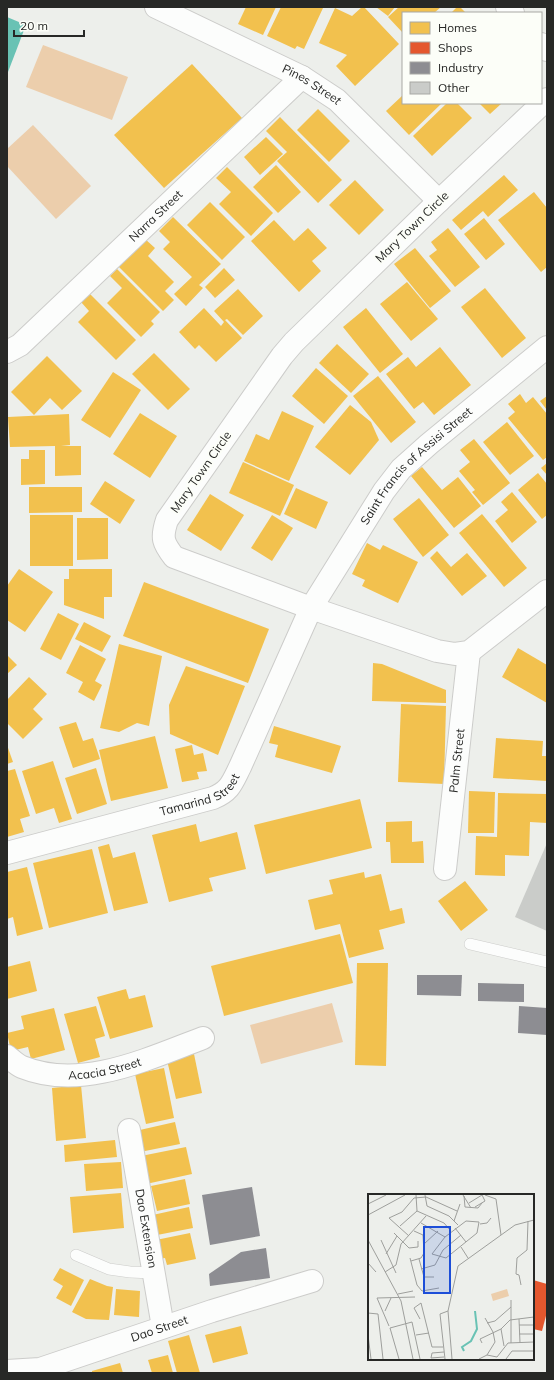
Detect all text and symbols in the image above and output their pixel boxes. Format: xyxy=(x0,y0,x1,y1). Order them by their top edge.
scale bar xyxy=(14,12,84,38)
legend xyxy=(402,12,542,104)
text: 20 m xyxy=(20,18,48,33)
text: Homes xyxy=(438,20,477,35)
text: Shops xyxy=(438,40,473,55)
text: Industry xyxy=(438,60,484,75)
street label: Pines Street xyxy=(280,61,345,107)
text: Other xyxy=(438,80,470,95)
street label: Narra Street xyxy=(125,187,185,245)
street label: Mary Town Circle xyxy=(372,188,451,265)
street label: Saint Francis of Assisi Street xyxy=(357,404,475,527)
street label: Mary Town Circle xyxy=(167,428,234,515)
street label: Palm Street xyxy=(445,728,467,793)
street label: Tamarind Street xyxy=(158,771,243,819)
street label: Acacia Street xyxy=(68,1054,143,1083)
street label: Dao Extension xyxy=(132,1188,161,1269)
inset map xyxy=(368,1194,534,1360)
street label: Dao Street xyxy=(129,1312,190,1345)

